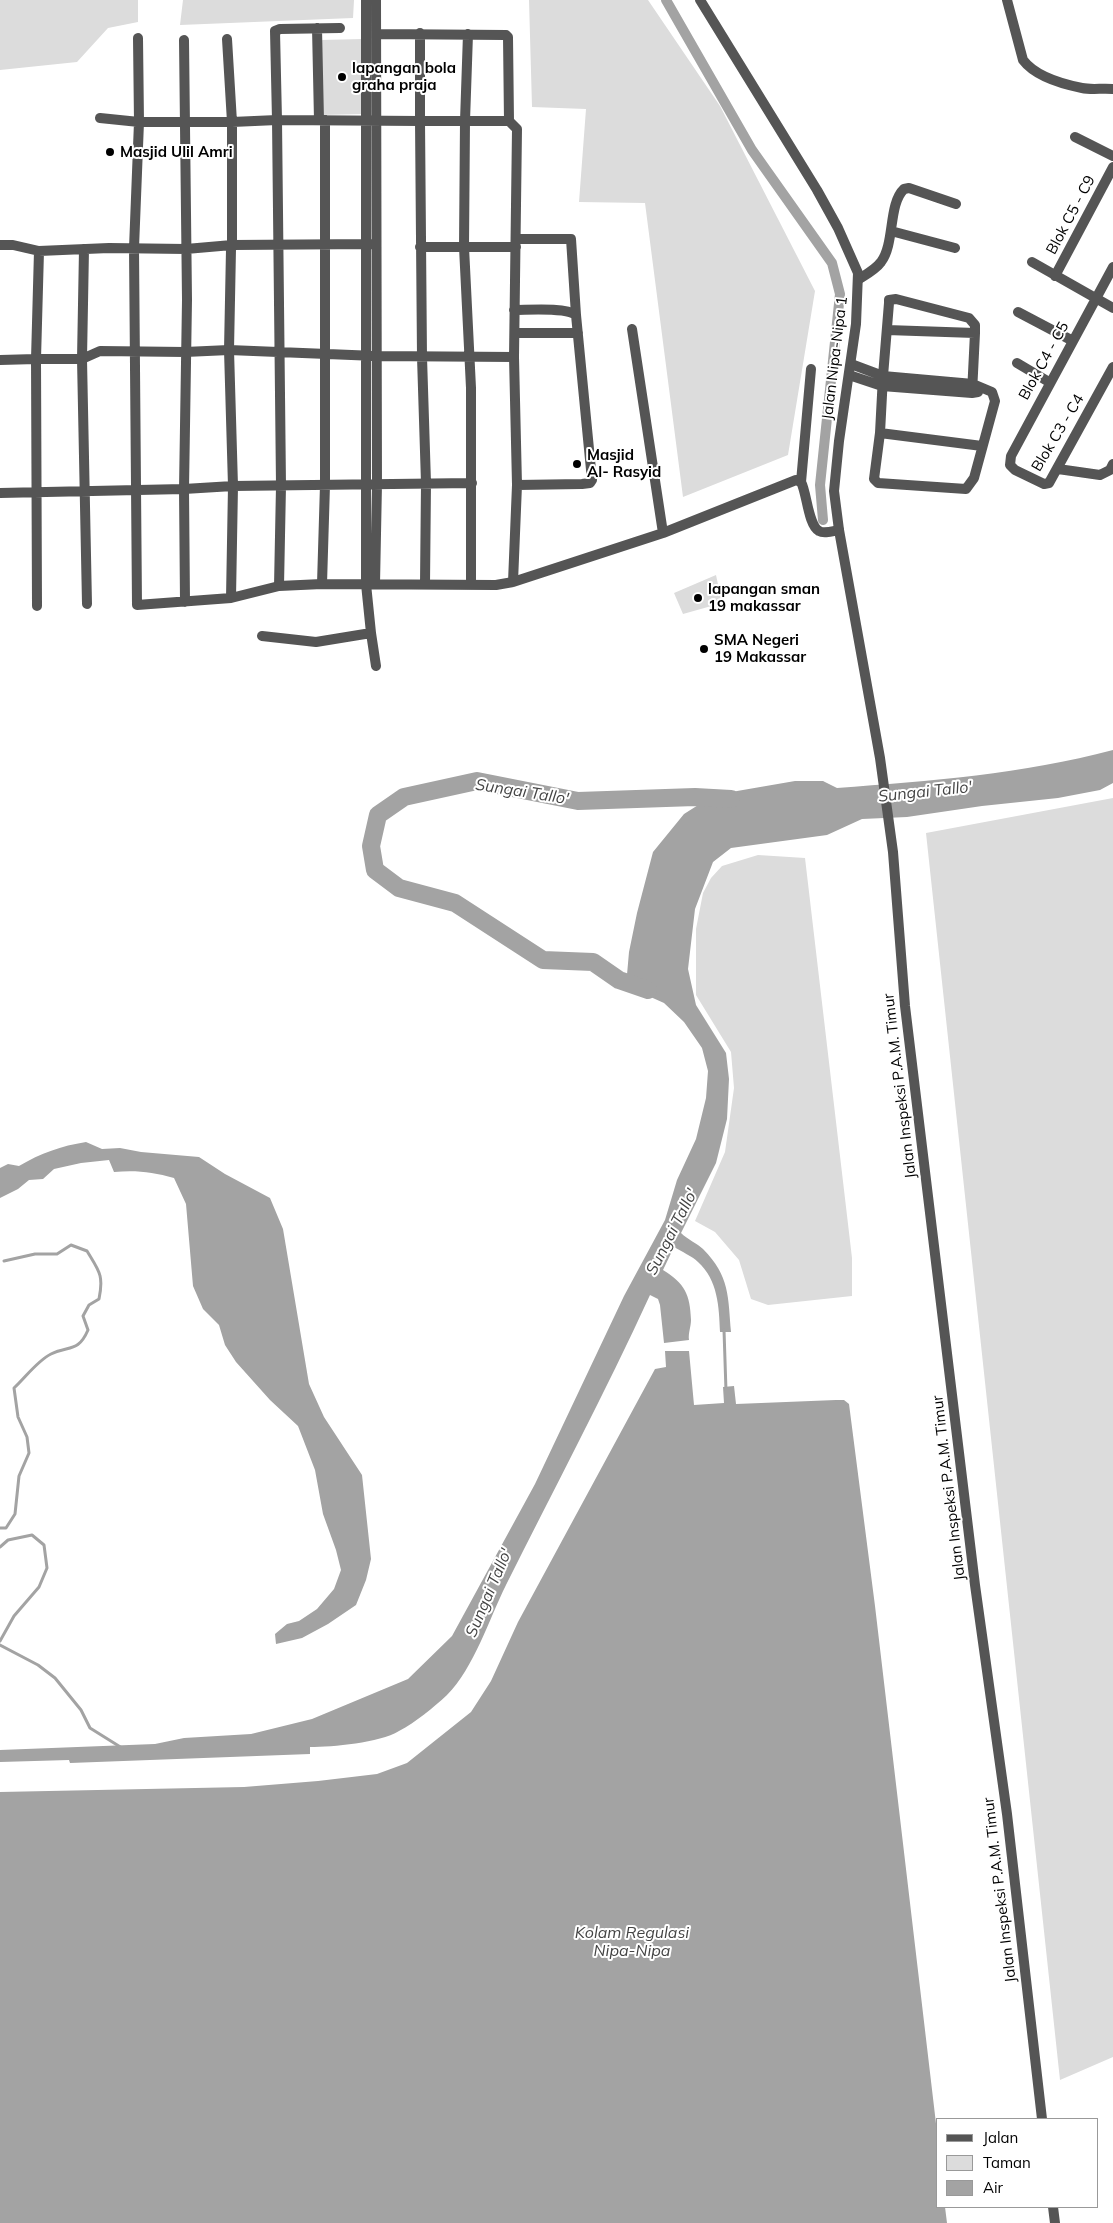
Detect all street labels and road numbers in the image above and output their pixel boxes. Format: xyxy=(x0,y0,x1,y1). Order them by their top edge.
street label: Blok C5 - C9 xyxy=(1043,172,1099,258)
street label: Jalan Nipa-Nipa 1 xyxy=(819,295,851,421)
street label: Blok C4 - C5 xyxy=(1015,319,1073,403)
street label: Blok C3 - C4 xyxy=(1028,391,1088,475)
street label: Jalan Inspeksi P.A.M. Timur xyxy=(880,992,920,1180)
street label: Jalan Inspeksi P.A.M. Timur xyxy=(929,1394,969,1582)
street label: Jalan Inspeksi P.A.M. Timur xyxy=(980,1796,1020,1984)

